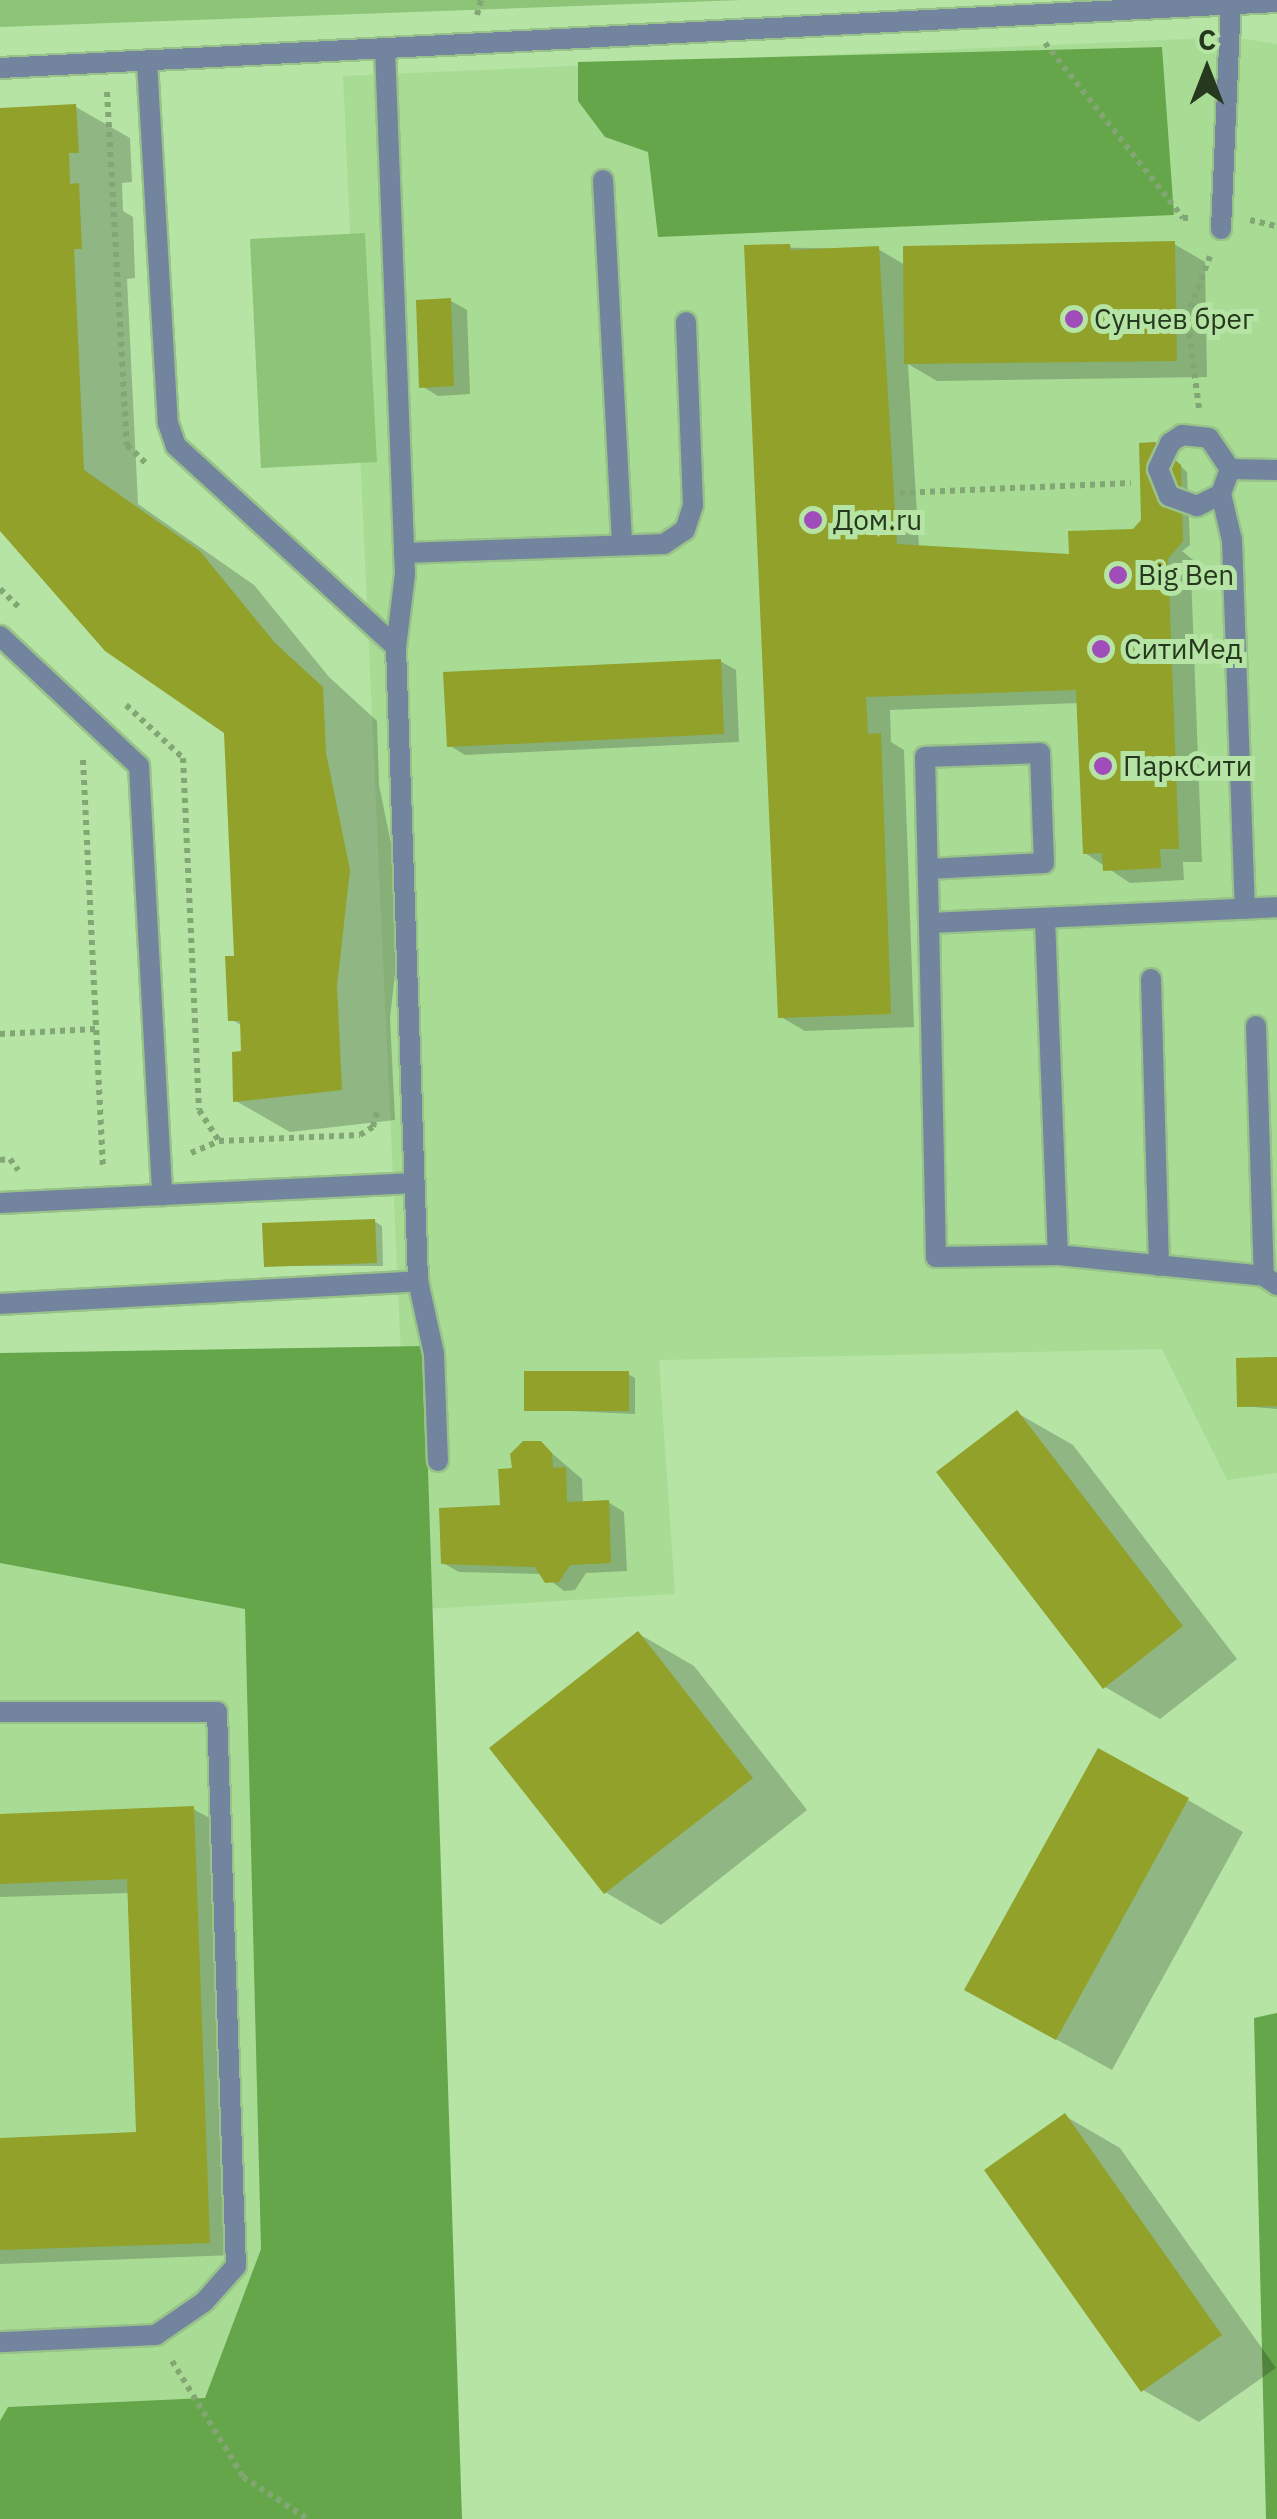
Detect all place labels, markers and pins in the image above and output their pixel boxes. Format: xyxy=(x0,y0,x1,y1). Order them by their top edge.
place label: Сунчев брег xyxy=(1094,302,1254,336)
marker: Сунчев брег xyxy=(1063,308,1085,330)
place label: Дом.ru xyxy=(833,503,922,537)
marker: Дом.ru xyxy=(802,509,824,531)
place label: Big Ben xyxy=(1138,558,1234,592)
marker: Big Ben xyxy=(1107,564,1129,586)
place label: СитиМед xyxy=(1124,632,1242,666)
marker: СитиМед xyxy=(1088,636,1114,662)
place label: ПаркСити xyxy=(1123,749,1252,783)
marker: ПаркСити xyxy=(1092,755,1114,777)

